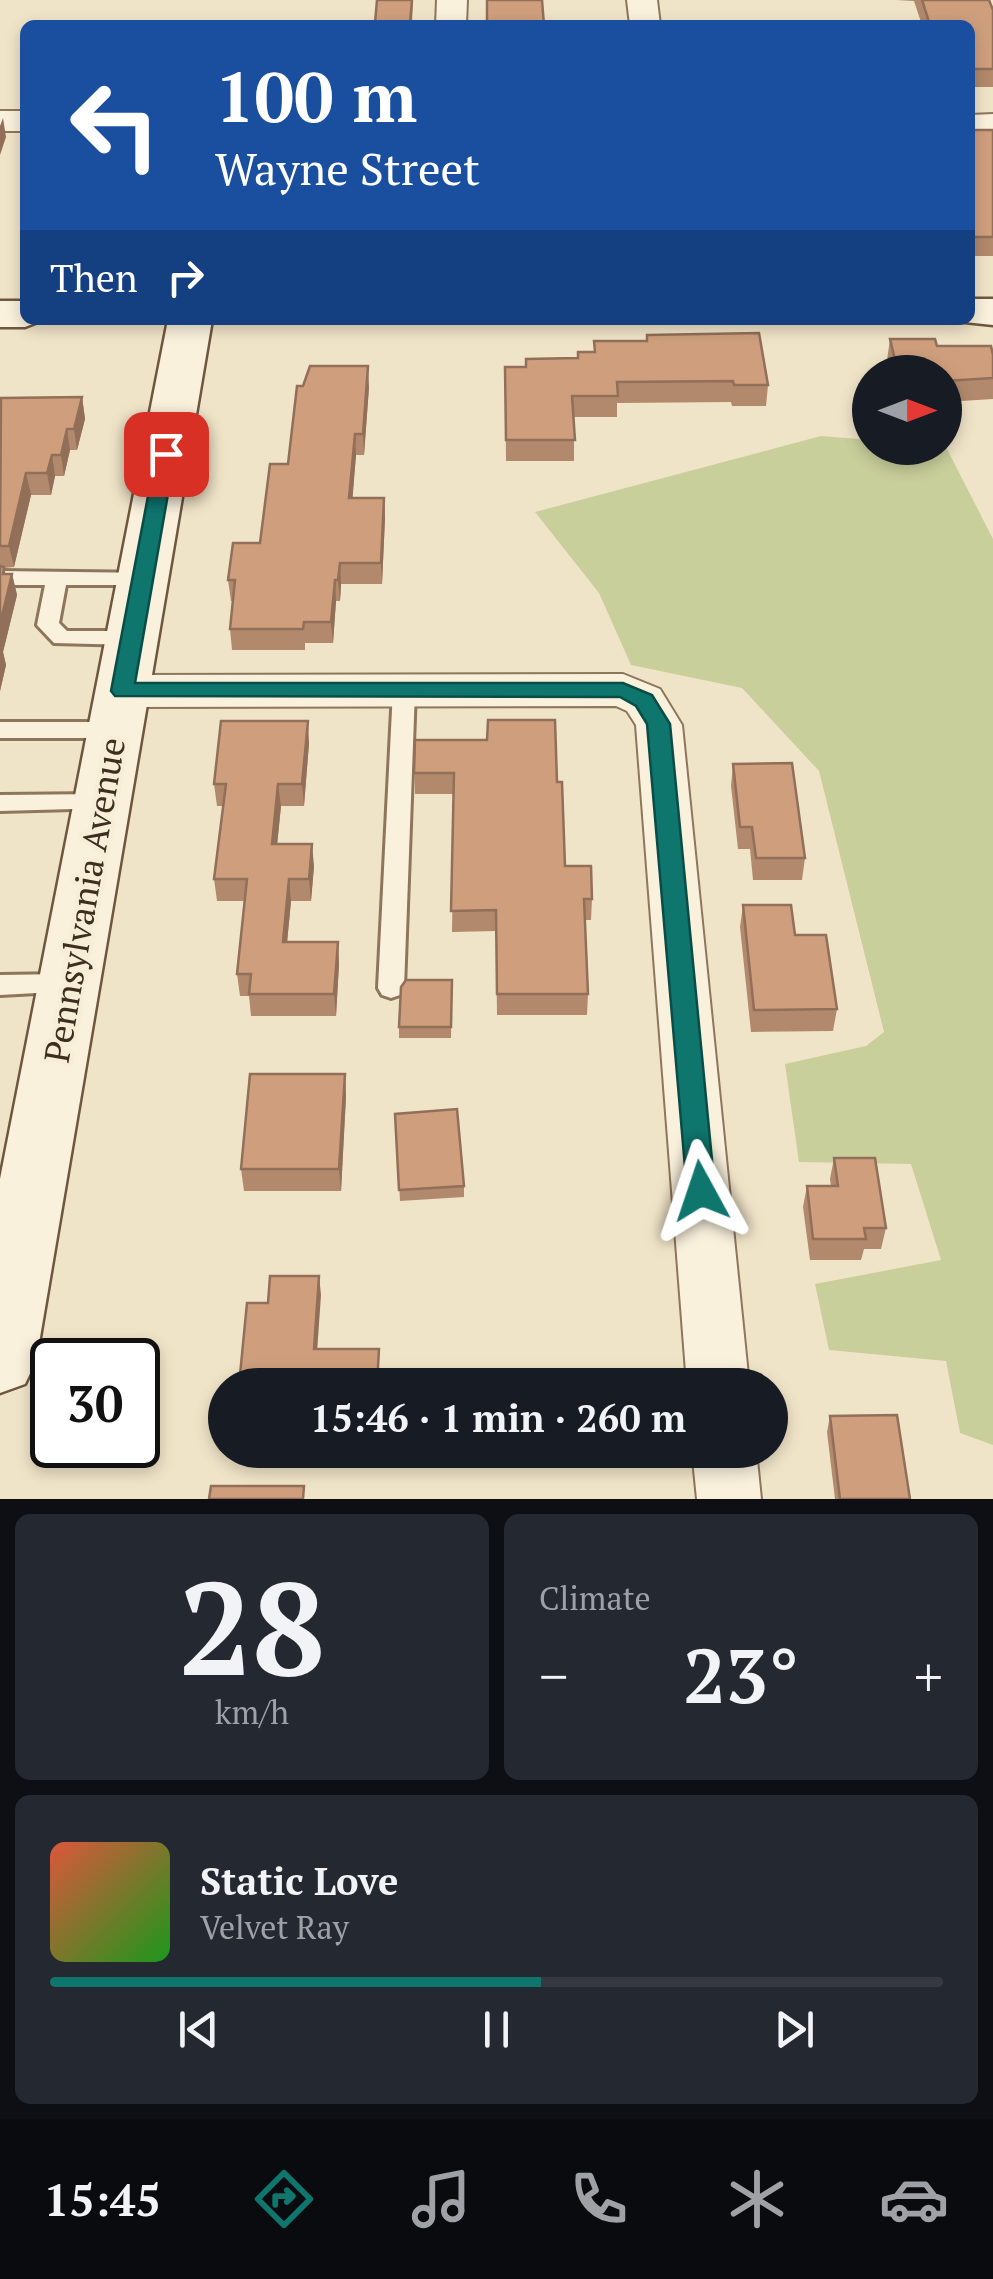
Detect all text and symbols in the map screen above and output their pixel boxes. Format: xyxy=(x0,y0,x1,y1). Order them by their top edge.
text: 100 m xyxy=(215,49,417,142)
icon: left xyxy=(50,60,180,190)
text: Wayne Street xyxy=(215,138,480,198)
icon: right xyxy=(158,250,213,305)
text: Then xyxy=(50,253,138,303)
north arrow xyxy=(852,355,962,465)
map controls xyxy=(852,355,962,465)
pin xyxy=(124,412,209,497)
icon: arrive xyxy=(139,427,194,482)
street label: Pennsylvania Avenue xyxy=(33,734,135,1066)
position arrow xyxy=(649,1139,753,1243)
speed limit sign: 30 xyxy=(30,1338,160,1468)
text: 15:46 · 1 min · 260 m xyxy=(310,1393,686,1443)
text: 28 xyxy=(179,1540,325,1712)
text: Climate xyxy=(539,1577,651,1619)
text: 23° xyxy=(683,1625,799,1724)
text: − xyxy=(539,1639,568,1712)
text: + xyxy=(914,1639,943,1712)
text: km/h xyxy=(215,1691,289,1733)
text: Static Love xyxy=(200,1856,398,1906)
text: Velvet Ray xyxy=(200,1906,349,1948)
icon: previous xyxy=(171,2002,226,2057)
icon: pause xyxy=(469,2002,524,2057)
icon: next xyxy=(767,2002,822,2057)
icon: directions xyxy=(249,2164,319,2234)
icon: music xyxy=(406,2164,476,2234)
icon: phone xyxy=(564,2164,634,2234)
icon: climate xyxy=(722,2164,792,2234)
icon: car xyxy=(879,2164,949,2234)
text: 15:45 xyxy=(44,2169,161,2229)

